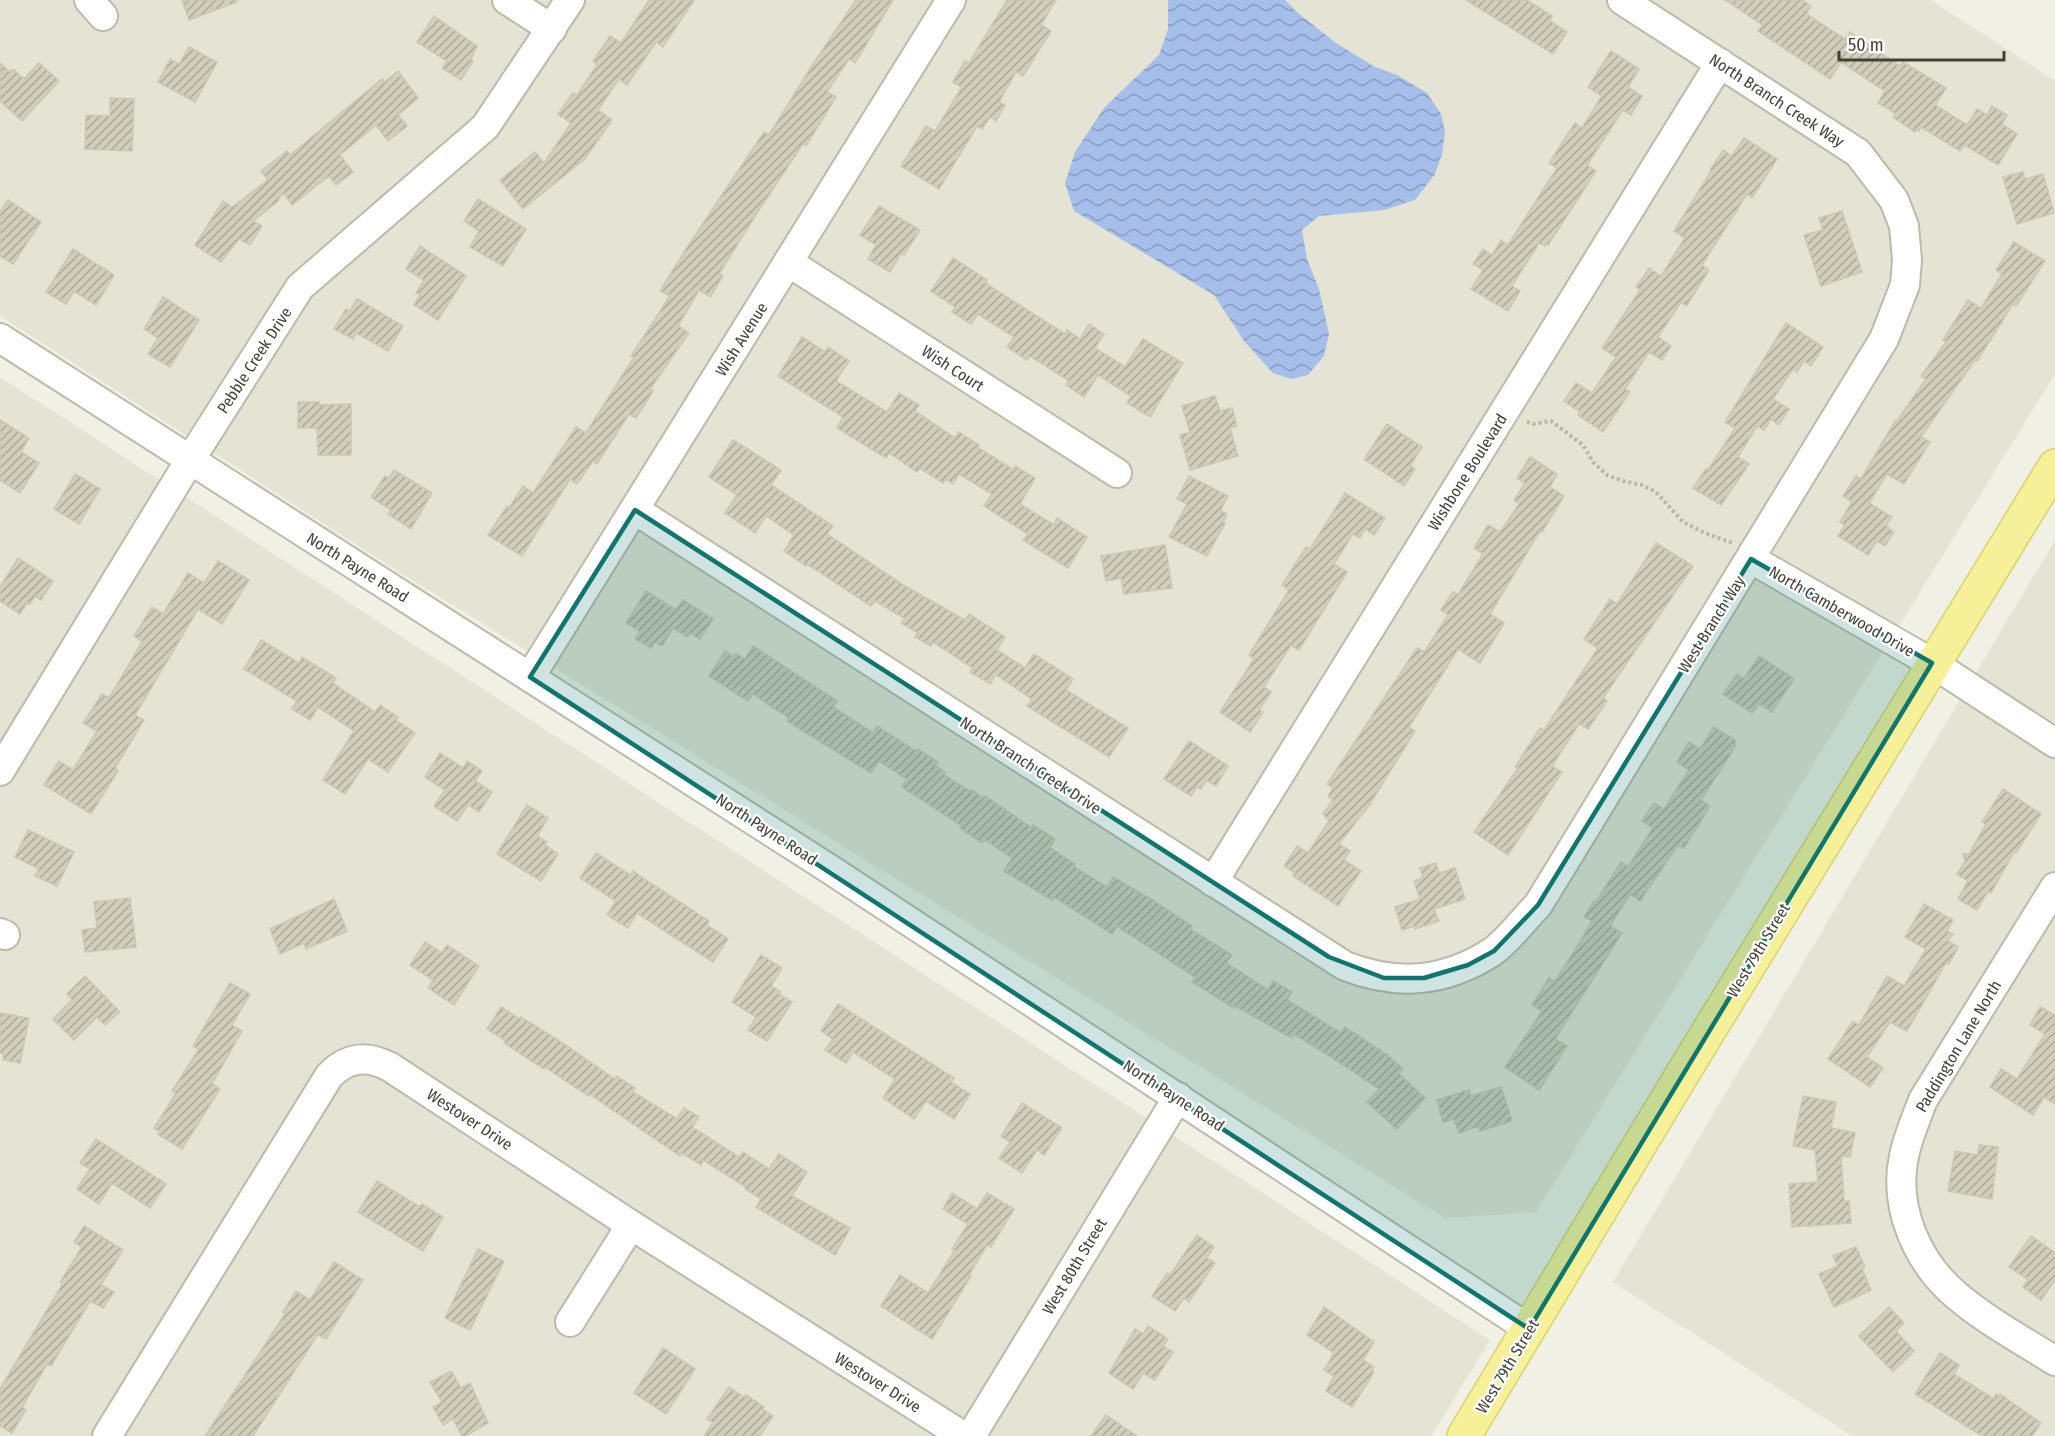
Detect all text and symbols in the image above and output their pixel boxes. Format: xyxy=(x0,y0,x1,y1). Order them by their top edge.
scale bar xyxy=(1839,24,2004,62)
text: 50 m xyxy=(1848,34,1884,56)
street label: North Branch Creek Way xyxy=(1706,50,1848,151)
street label: Wish Avenue xyxy=(711,299,772,380)
street label: Pebble Creek Drive xyxy=(213,304,296,417)
street label: Wish Court xyxy=(918,341,988,396)
street label: Wishbone Boulevard xyxy=(1424,410,1511,534)
street label: North Payne Road xyxy=(303,528,412,606)
street label: North Camberwood Drive xyxy=(1766,562,1918,661)
street label: West Branch Way xyxy=(1674,571,1749,676)
street label: North Branch Creek Drive xyxy=(957,713,1105,818)
street label: North Payne Road xyxy=(713,790,821,869)
street label: West 79th Street xyxy=(1723,899,1794,1001)
street label: Paddington Lane North xyxy=(1912,977,2005,1116)
street label: North Payne Road xyxy=(1120,1056,1228,1135)
street label: Westover Drive xyxy=(423,1085,516,1154)
street label: West 80th Street xyxy=(1038,1214,1111,1318)
street label: West 79th Street xyxy=(1472,1315,1543,1417)
street label: Westover Drive xyxy=(831,1348,924,1417)

